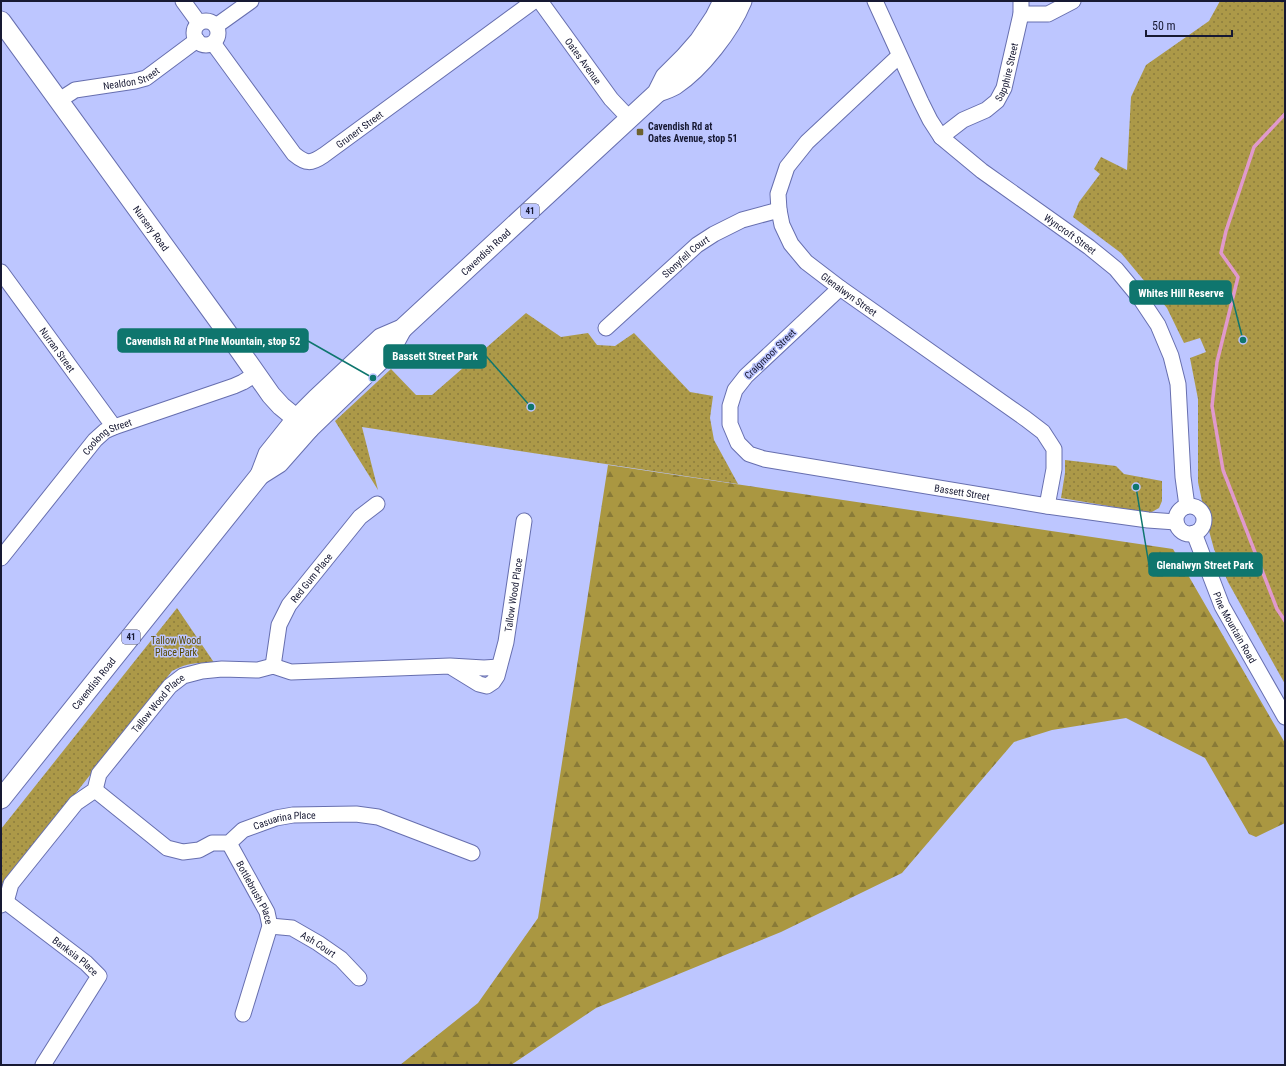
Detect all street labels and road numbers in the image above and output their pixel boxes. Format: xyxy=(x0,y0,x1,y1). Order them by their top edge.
street label: Oates Avenue xyxy=(563,36,604,86)
street label: Sapphire Street xyxy=(992,42,1020,103)
street label: Nealdon Street xyxy=(102,65,161,91)
street label: Grunert Street xyxy=(334,108,385,150)
street label: Nursery Road xyxy=(131,203,171,253)
road number: 41 xyxy=(521,204,539,218)
street label: Wyncroft Street xyxy=(1042,212,1098,256)
street label: Cavendish Road xyxy=(458,226,512,277)
street label: Stonyfell Court xyxy=(660,233,711,280)
street label: Glenalwyn Street xyxy=(819,270,879,318)
street label: Nurran Street xyxy=(38,325,77,374)
street label: Craigmoor Street xyxy=(742,327,798,381)
street label: Coolong Street xyxy=(80,416,133,457)
street label: Bassett Street xyxy=(934,482,990,502)
street label: Red Gum Place xyxy=(288,551,334,604)
street label: Tallow Wood Place xyxy=(502,557,524,633)
street label: Pine Mountain Road xyxy=(1212,590,1259,665)
road number: 41 xyxy=(122,630,140,644)
street label: Cavendish Road xyxy=(69,655,117,712)
street label: Tallow Wood Place xyxy=(129,671,187,735)
street label: Casuarina Place xyxy=(252,809,316,831)
street label: Bottlebrush Place xyxy=(234,859,275,925)
street label: Ash Court xyxy=(299,929,338,959)
street label: Banksia Place xyxy=(51,934,101,978)

